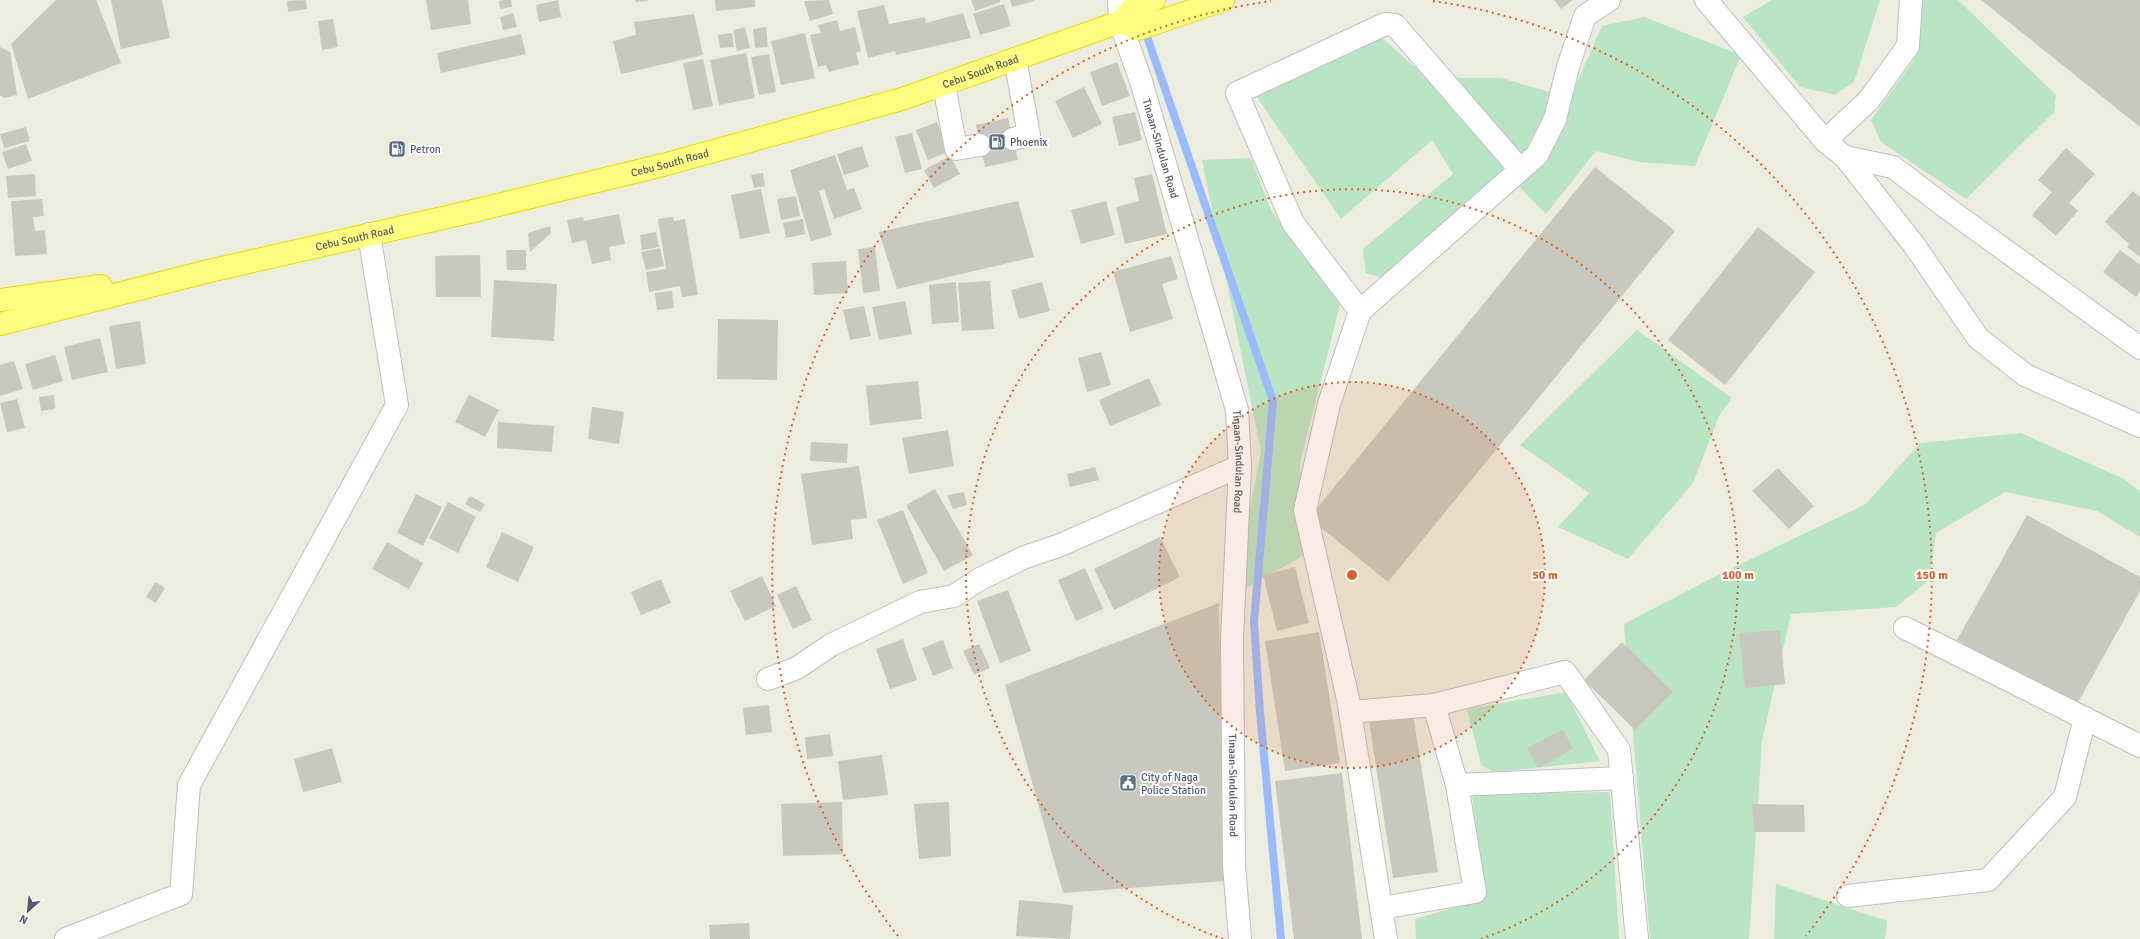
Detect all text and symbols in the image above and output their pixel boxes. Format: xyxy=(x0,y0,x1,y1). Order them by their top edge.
street label: Cebu South Road xyxy=(941,52,1021,91)
street label: Tinaan-Sindulan Road xyxy=(1140,97,1181,200)
fuel station icon: Phoenix xyxy=(987,132,1007,152)
place label: Phoenix xyxy=(1010,136,1047,149)
fuel station icon: Petron xyxy=(387,139,407,159)
place label: Petron xyxy=(410,143,441,156)
street label: Cebu South Road xyxy=(630,147,711,180)
street label: Cebu South Road xyxy=(314,223,395,254)
street label: Tinaan-Sindulan Road xyxy=(1230,410,1246,514)
centre of rings xyxy=(1345,568,1359,582)
text: 50 m xyxy=(1532,568,1558,583)
text: 100 m xyxy=(1722,568,1754,583)
text: 150 m xyxy=(1916,568,1948,583)
street label: Tinaan-Sindulan Road xyxy=(1226,734,1240,837)
place label: City of Naga Police Station xyxy=(1141,771,1206,797)
public building icon: City of Naga Police Station xyxy=(1118,773,1138,793)
north arrow xyxy=(8,891,48,931)
text: N xyxy=(17,912,30,927)

